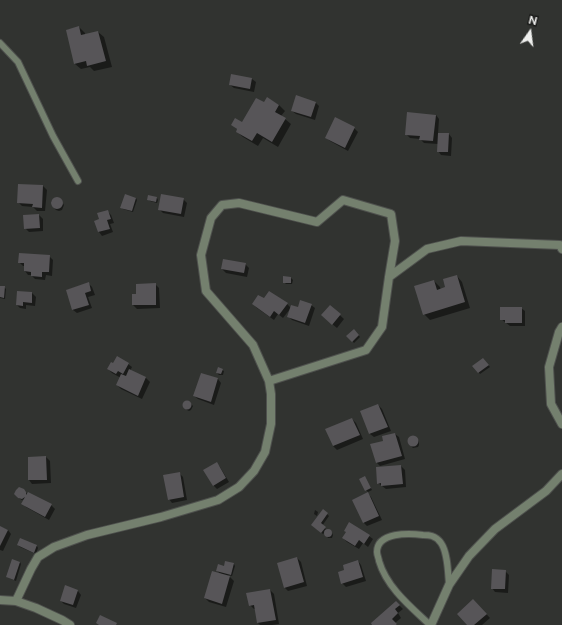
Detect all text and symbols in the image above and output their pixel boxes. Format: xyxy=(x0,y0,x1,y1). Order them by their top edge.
north arrow xyxy=(510,12,550,52)
text: N xyxy=(527,13,539,27)

